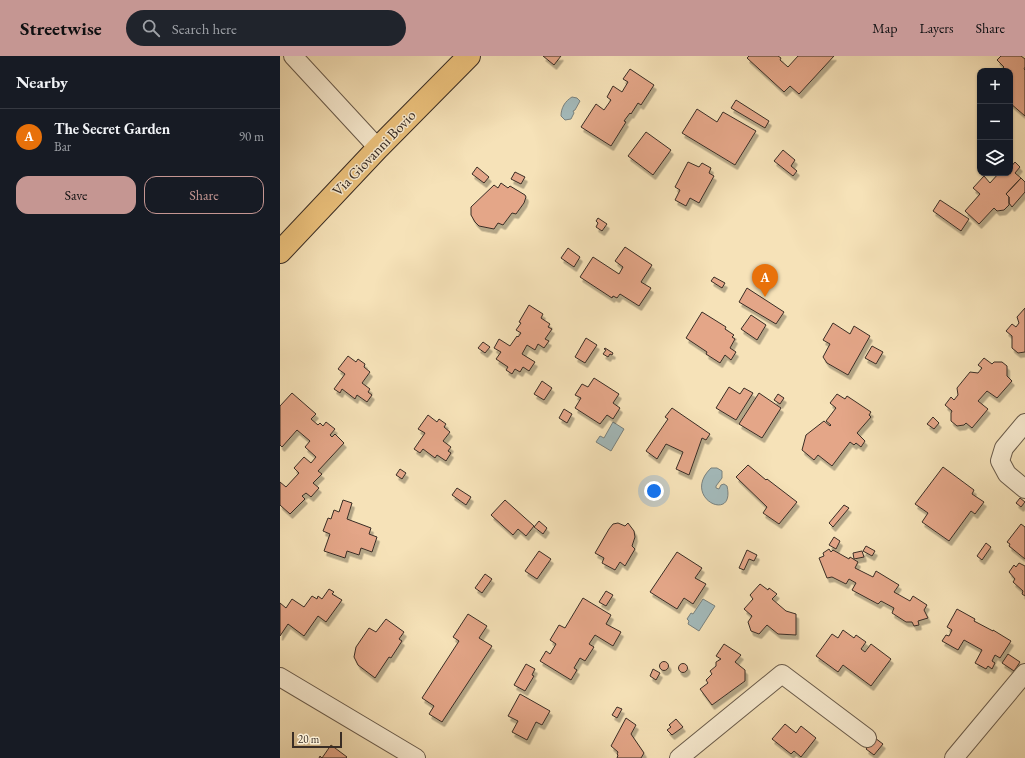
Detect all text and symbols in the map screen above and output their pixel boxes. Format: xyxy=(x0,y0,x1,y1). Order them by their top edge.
search box xyxy=(126,10,406,46)
text: Streetwise xyxy=(20,16,102,41)
icon: search xyxy=(140,17,162,39)
text: Search here xyxy=(172,19,237,38)
text: Map xyxy=(872,19,897,37)
text: Layers xyxy=(919,19,954,37)
text: Share xyxy=(976,19,1005,37)
map controls xyxy=(977,68,1013,176)
button: + xyxy=(977,68,1013,104)
text: Nearby xyxy=(16,71,68,93)
button: − xyxy=(977,104,1013,140)
street label: Via Giovanni Bovio xyxy=(328,105,420,200)
text: The Secret Garden xyxy=(54,119,170,138)
text: A xyxy=(24,128,34,145)
text: 90 m xyxy=(239,128,264,145)
text: Bar xyxy=(54,138,71,155)
button: layers xyxy=(977,140,1013,176)
button: Save xyxy=(16,176,136,214)
button: Share xyxy=(144,176,264,214)
pin: A xyxy=(752,264,778,297)
your location xyxy=(644,481,664,501)
scale bar xyxy=(292,730,342,749)
text: 20 m xyxy=(298,732,319,746)

